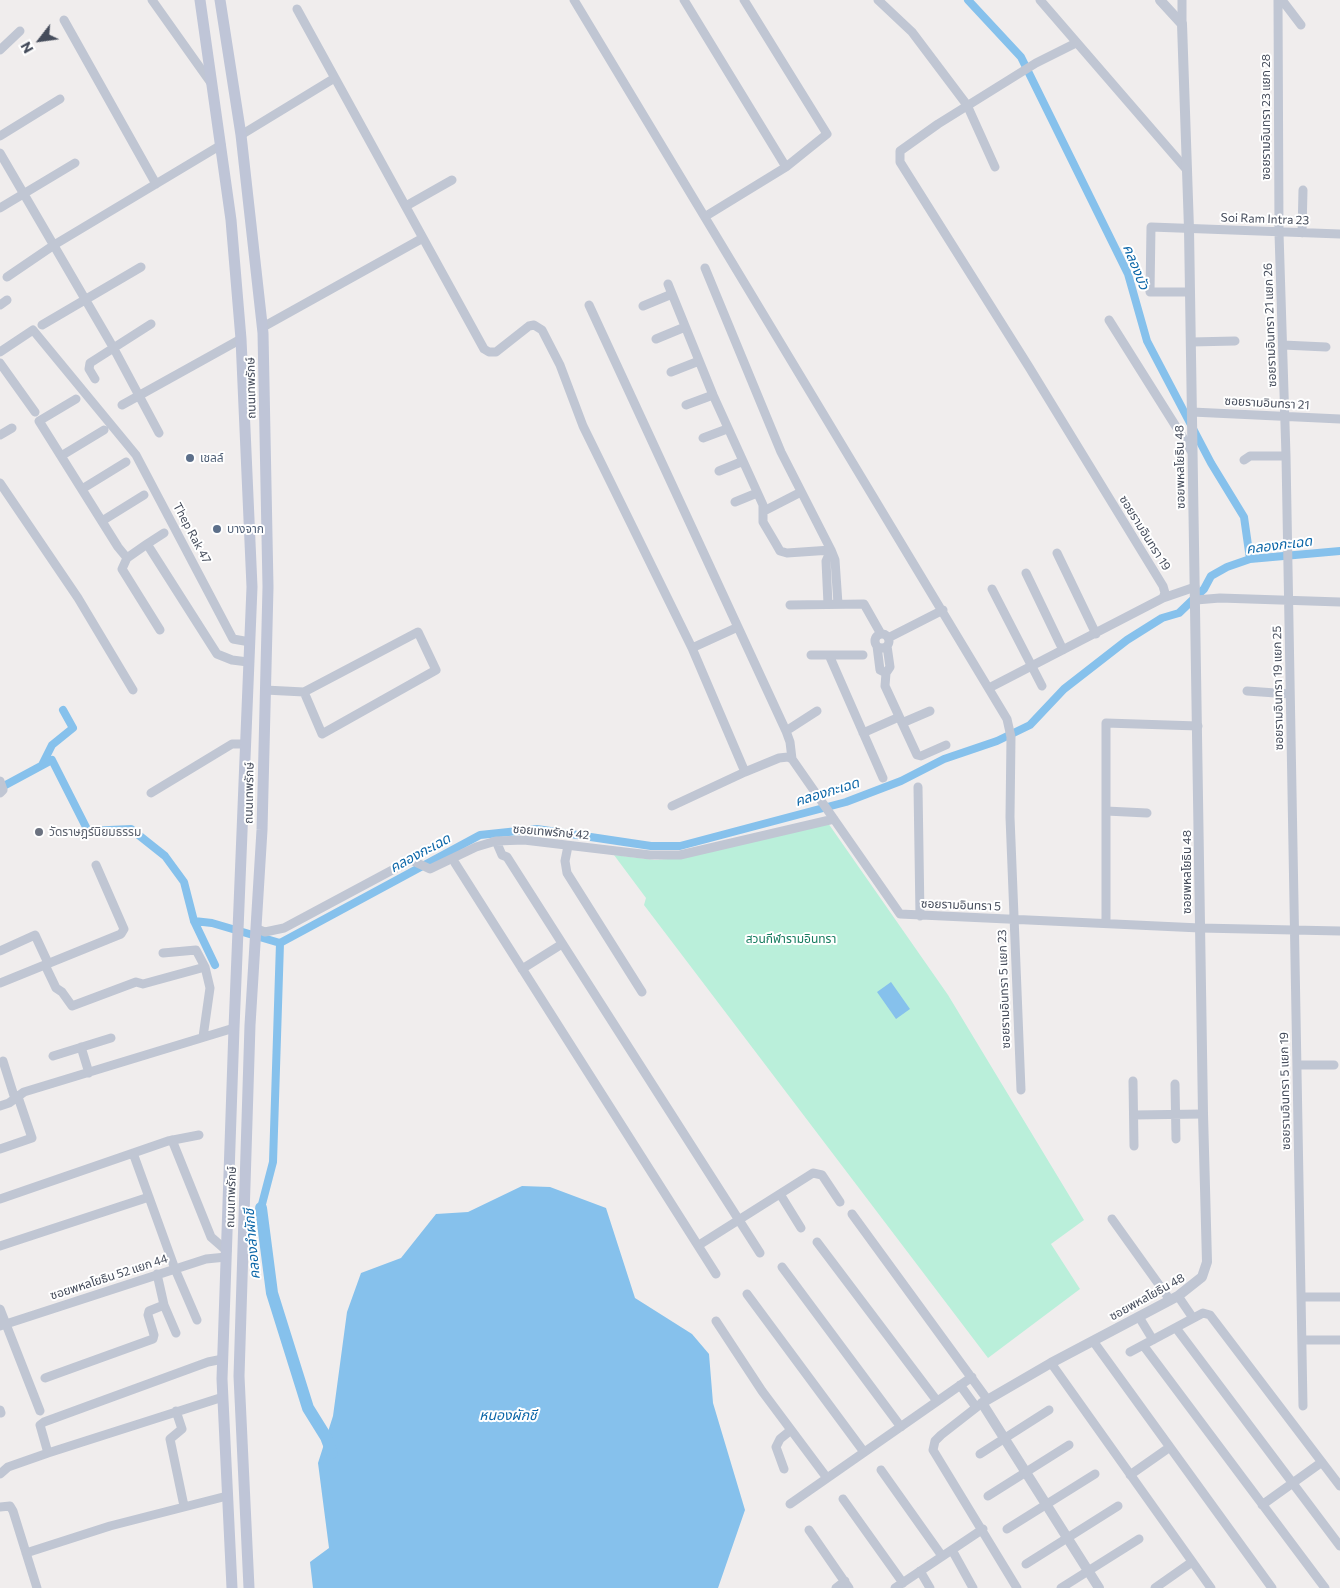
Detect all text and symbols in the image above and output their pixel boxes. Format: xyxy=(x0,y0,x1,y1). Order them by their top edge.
north arrow xyxy=(15,15,65,65)
text: N xyxy=(17,39,37,57)
street label: ซอยรามอินทรา 23 แยก 28 xyxy=(1259,54,1273,180)
street label: Soi Ram Intra 23 xyxy=(1221,210,1309,228)
water label: คลองบัว xyxy=(1119,242,1153,292)
street label: ซอยรามอินทรา 21 แยก 26 xyxy=(1261,263,1279,387)
street label: ถนนเทพรักษ์ xyxy=(243,357,259,419)
street label: ซอยรามอินทรา 21 xyxy=(1224,394,1310,412)
street label: ซอยพหลโยธิน 48 xyxy=(1172,425,1188,509)
place label: เชลล์ xyxy=(200,451,224,465)
marker: เชลล์ xyxy=(184,452,196,464)
street label: ซอยรามอินทรา 19 xyxy=(1116,493,1174,573)
street label: Thep Rak 47 xyxy=(170,500,214,566)
place label: บางจาก xyxy=(227,522,264,536)
marker: บางจาก xyxy=(211,523,223,535)
water label: คลองกะเฉด xyxy=(1245,533,1313,557)
street label: ซอยรามอินทรา 19 แยก 25 xyxy=(1270,626,1286,750)
street label: ถนนเทพรักษ์ xyxy=(241,762,257,824)
water label: คลองกะเฉด xyxy=(793,774,861,810)
street label: ซอยเทพรักษ์ 42 xyxy=(512,821,590,843)
place label: วัดราษฎร์นิยมธรรม xyxy=(49,825,141,839)
marker: วัดราษฎร์นิยมธรรม xyxy=(33,826,45,838)
water label: คลองกะเฉด xyxy=(387,830,453,876)
street label: ซอยพหลโยธิน 48 xyxy=(1180,830,1194,914)
street label: ซอยรามอินทรา 5 xyxy=(921,896,1001,914)
street label: ซอยรามอินทรา 5 แยก 23 xyxy=(995,929,1013,1049)
park label: สวนกีฬารามอินทรา xyxy=(746,932,836,946)
street label: ซอยรามอินทรา 5 แยก 19 xyxy=(1277,1032,1293,1150)
street label: ถนนเทพรักษ์ xyxy=(223,1166,239,1228)
water label: คลองลำผักชี xyxy=(241,1208,263,1280)
street label: ซอยพหลโยธิน 52 แยก 44 xyxy=(48,1251,170,1303)
street label: ซอยพหลโยธิน 48 xyxy=(1107,1270,1187,1324)
water label: หนองผักชี xyxy=(479,1407,537,1423)

